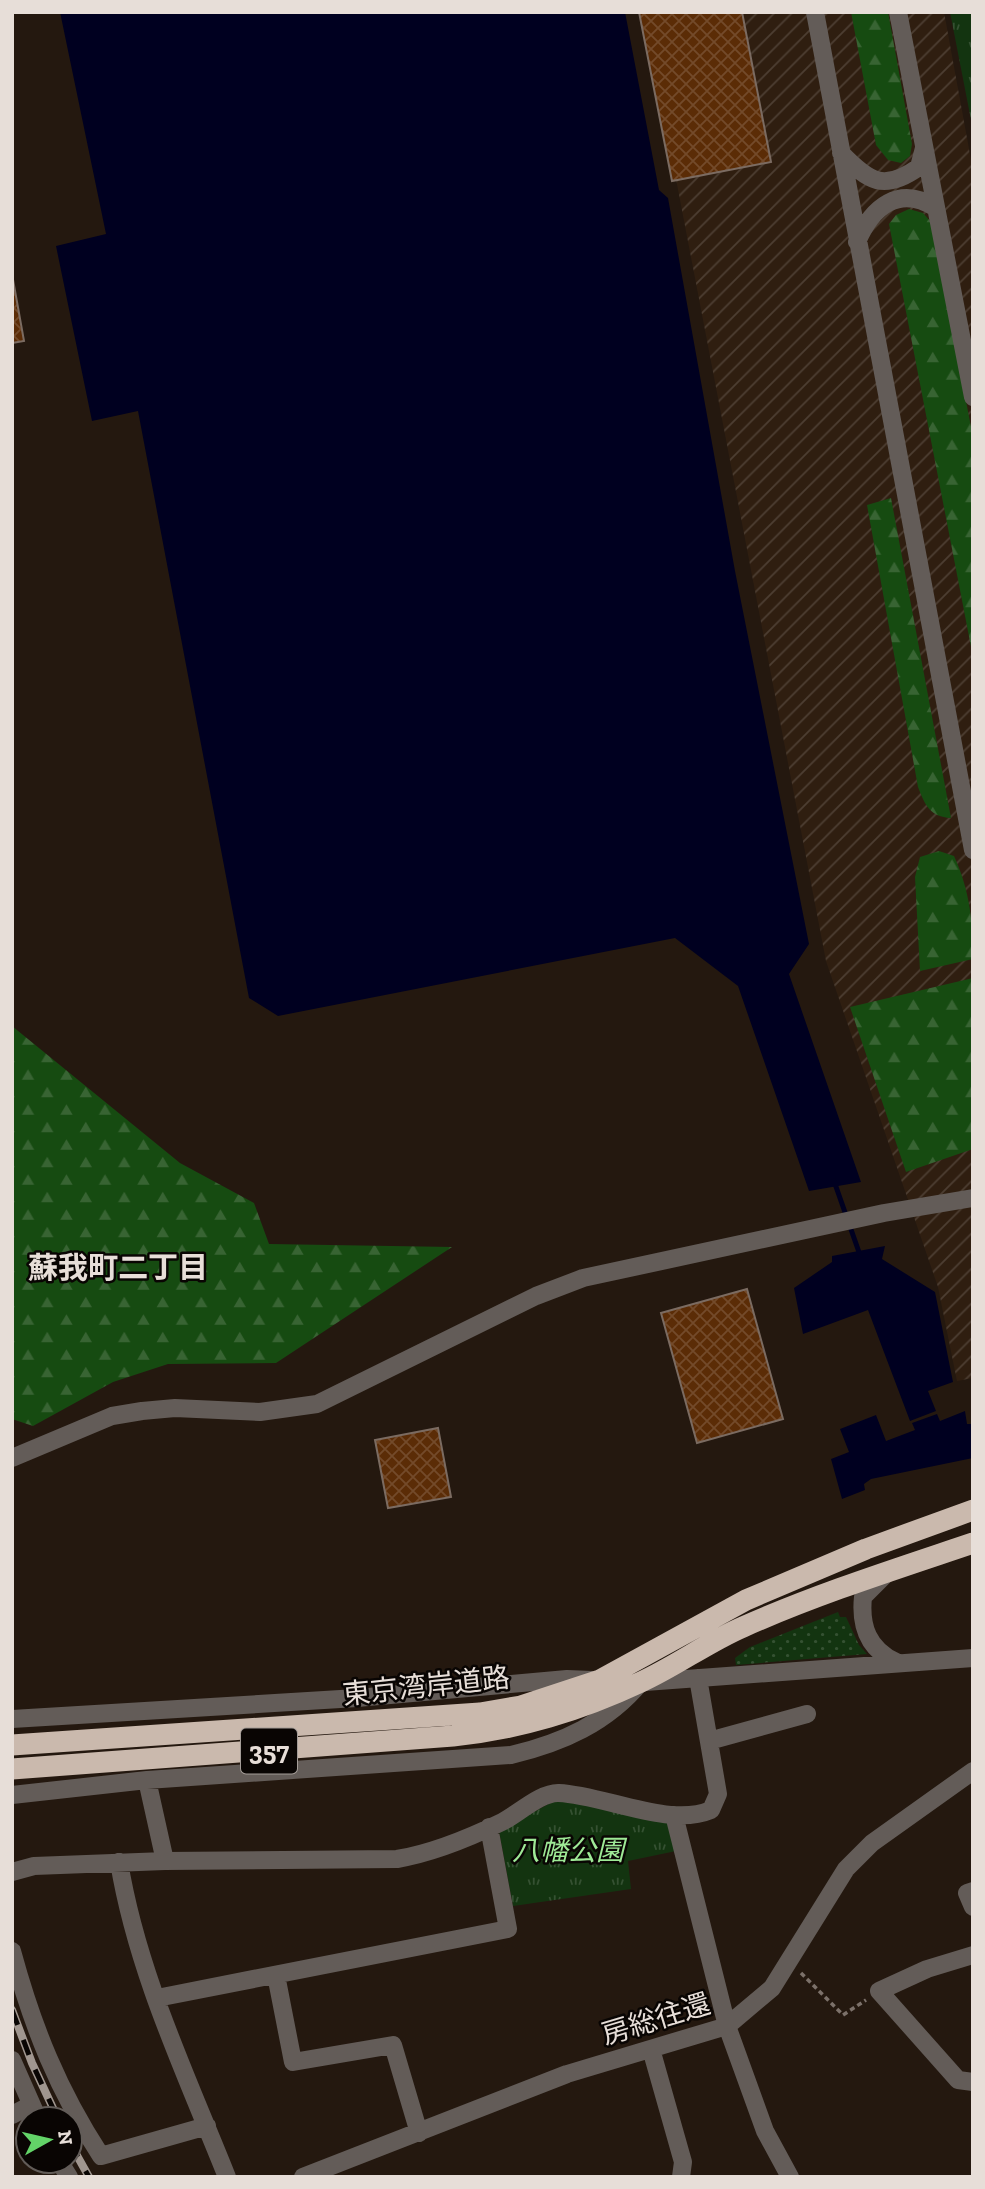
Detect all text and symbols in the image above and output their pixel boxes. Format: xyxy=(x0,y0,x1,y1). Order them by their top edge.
district label: 蘇我町二丁目 xyxy=(28,1250,208,1286)
street label: 東京湾岸道路 xyxy=(341,1661,511,1711)
road number: 357 xyxy=(241,1728,297,1774)
park label: 八幡公園 xyxy=(512,1834,628,1867)
street label: 房総往還 xyxy=(598,1987,714,2051)
north arrow xyxy=(14,2105,84,2175)
text: N xyxy=(53,2129,78,2146)

